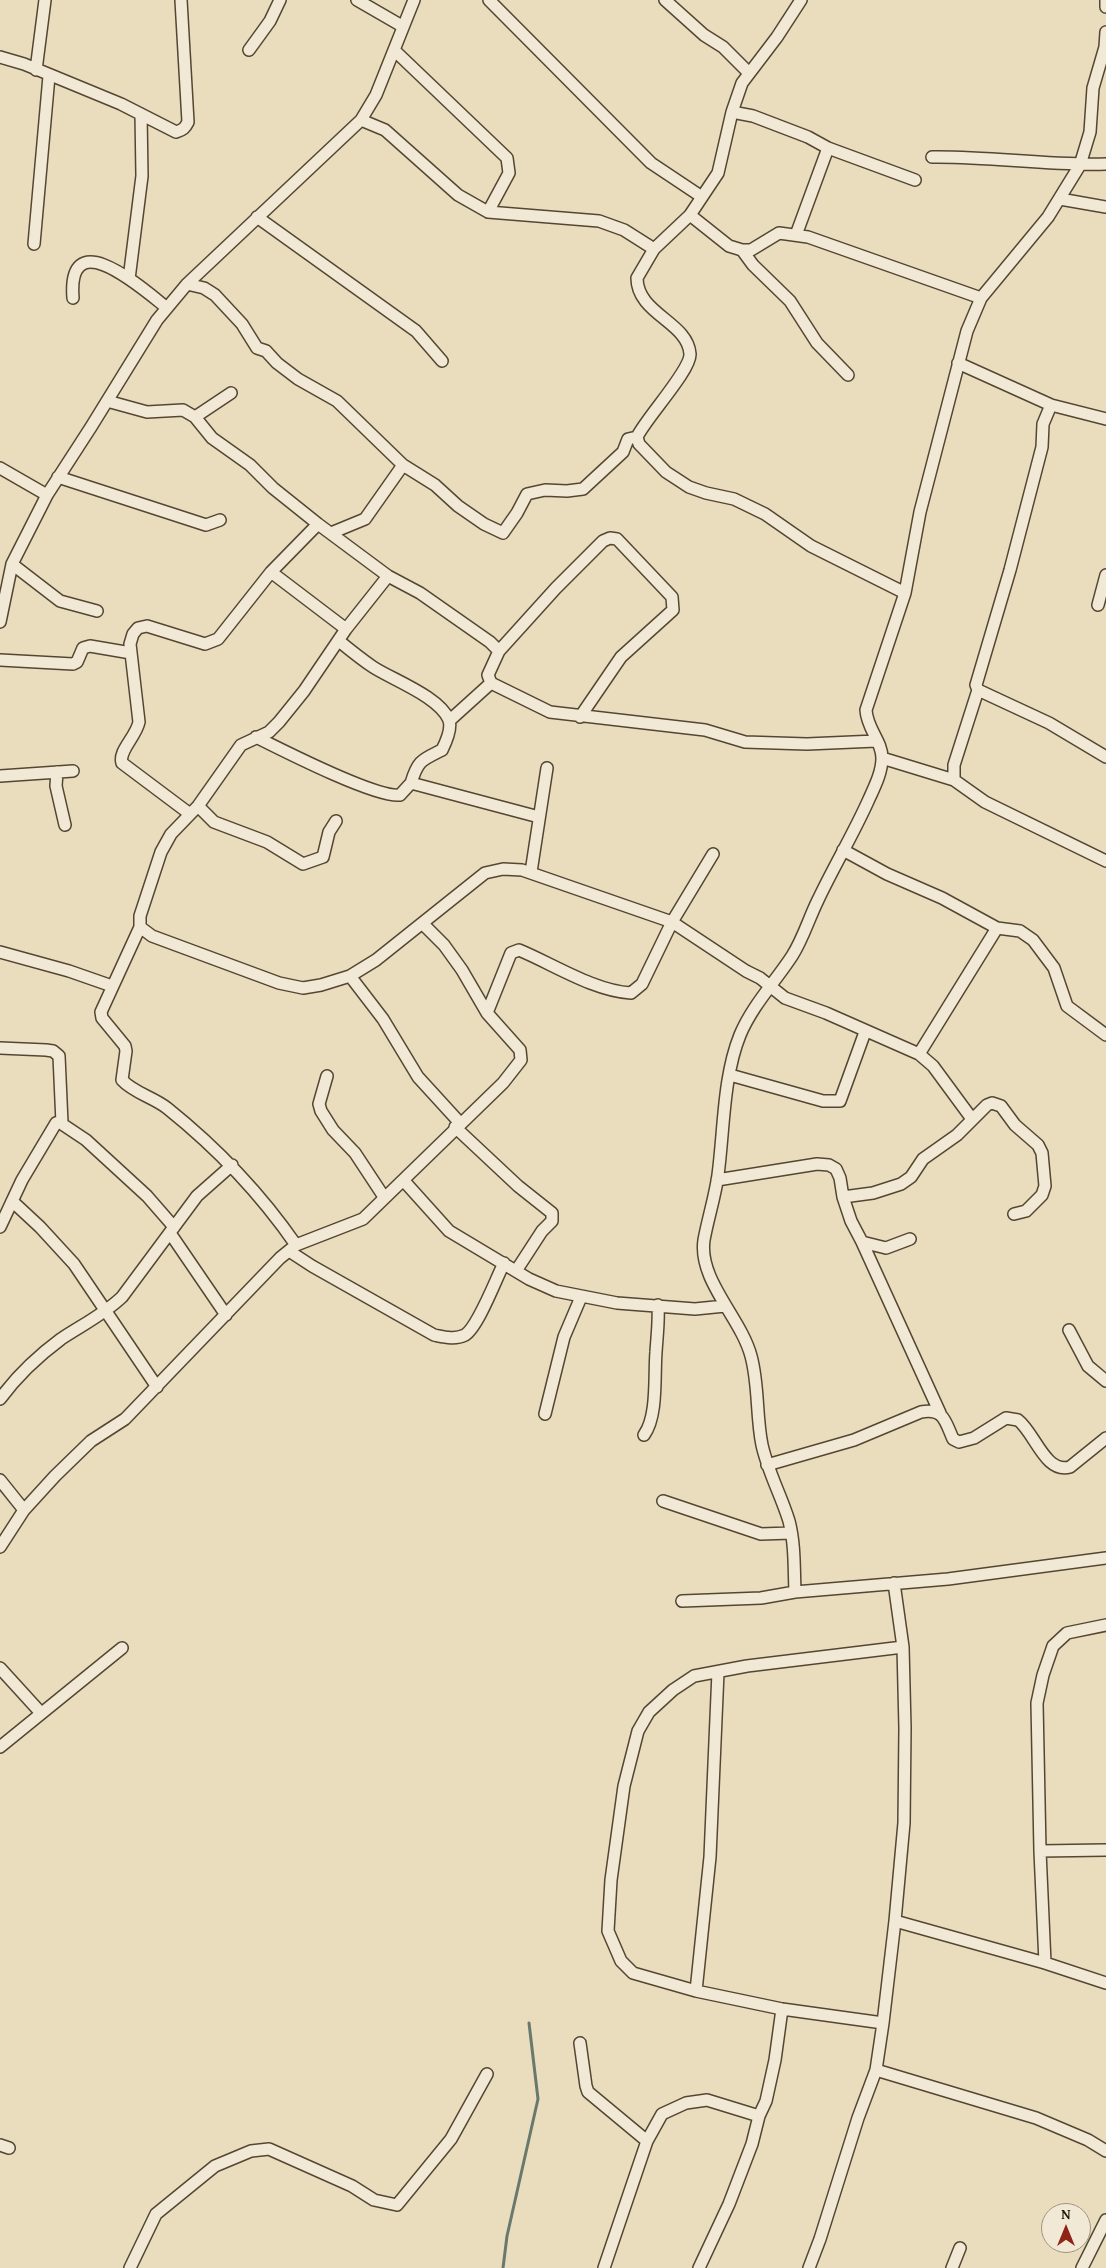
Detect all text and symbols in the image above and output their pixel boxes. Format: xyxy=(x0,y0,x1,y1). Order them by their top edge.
north arrow xyxy=(1041,2203,1091,2253)
text: N xyxy=(1061,2204,1071,2224)

